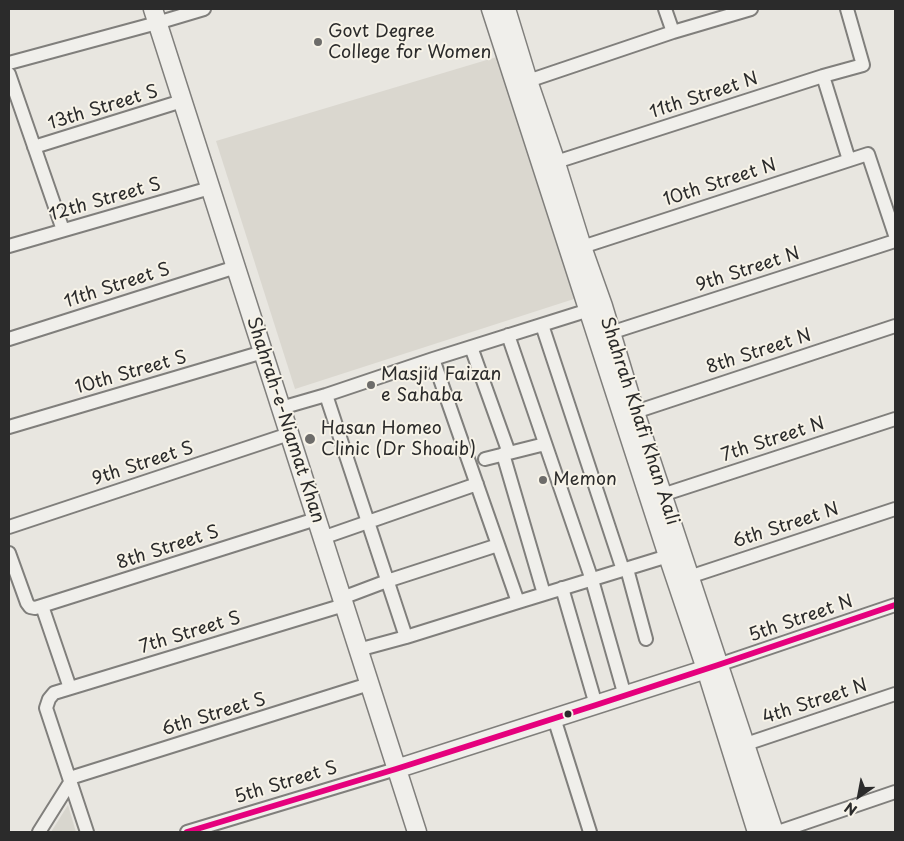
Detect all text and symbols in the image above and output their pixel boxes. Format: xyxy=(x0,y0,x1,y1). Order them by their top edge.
place label: Govt Degree College for Women xyxy=(328,21,491,64)
marker: Govt Degree College for Women xyxy=(312,36,324,48)
street label: 11th Street N xyxy=(647,68,761,124)
street label: 13th Street S xyxy=(45,81,161,135)
street label: 10th Street N xyxy=(661,155,779,211)
street label: 12th Street S xyxy=(47,174,163,226)
street label: 9th Street N xyxy=(693,243,803,297)
street label: 11th Street S xyxy=(61,259,173,313)
street label: Shahrah-e-Niamat Khan xyxy=(241,314,329,526)
street label: Shahrah Khafi Khan Aali xyxy=(595,314,683,528)
street label: 8th Street N xyxy=(704,325,814,379)
street label: 10th Street S xyxy=(73,347,189,399)
place label: Masjid Faizan e Sahaba xyxy=(381,364,501,406)
marker: Masjid Faizan e Sahaba xyxy=(365,379,377,391)
street label: 7th Street N xyxy=(719,413,827,467)
place label: Hasan Homeo Clinic (Dr Shoaib) xyxy=(321,418,476,460)
marker: Hasan Homeo Clinic (Dr Shoaib) xyxy=(303,432,317,446)
street label: 9th Street S xyxy=(90,438,196,490)
place label: Memon xyxy=(553,469,617,491)
marker: Memon xyxy=(537,474,549,486)
street label: 6th Street N xyxy=(730,499,842,553)
street label: 8th Street S xyxy=(114,521,222,575)
street label: 5th Street N xyxy=(746,591,856,647)
street label: 7th Street S xyxy=(137,607,243,659)
street label: 4th Street N xyxy=(760,675,870,729)
street label: 6th Street S xyxy=(159,689,269,741)
unlabelled marker xyxy=(563,709,573,719)
street label: 5th Street S xyxy=(232,757,340,809)
north arrow xyxy=(834,771,884,821)
text: N xyxy=(840,797,861,821)

